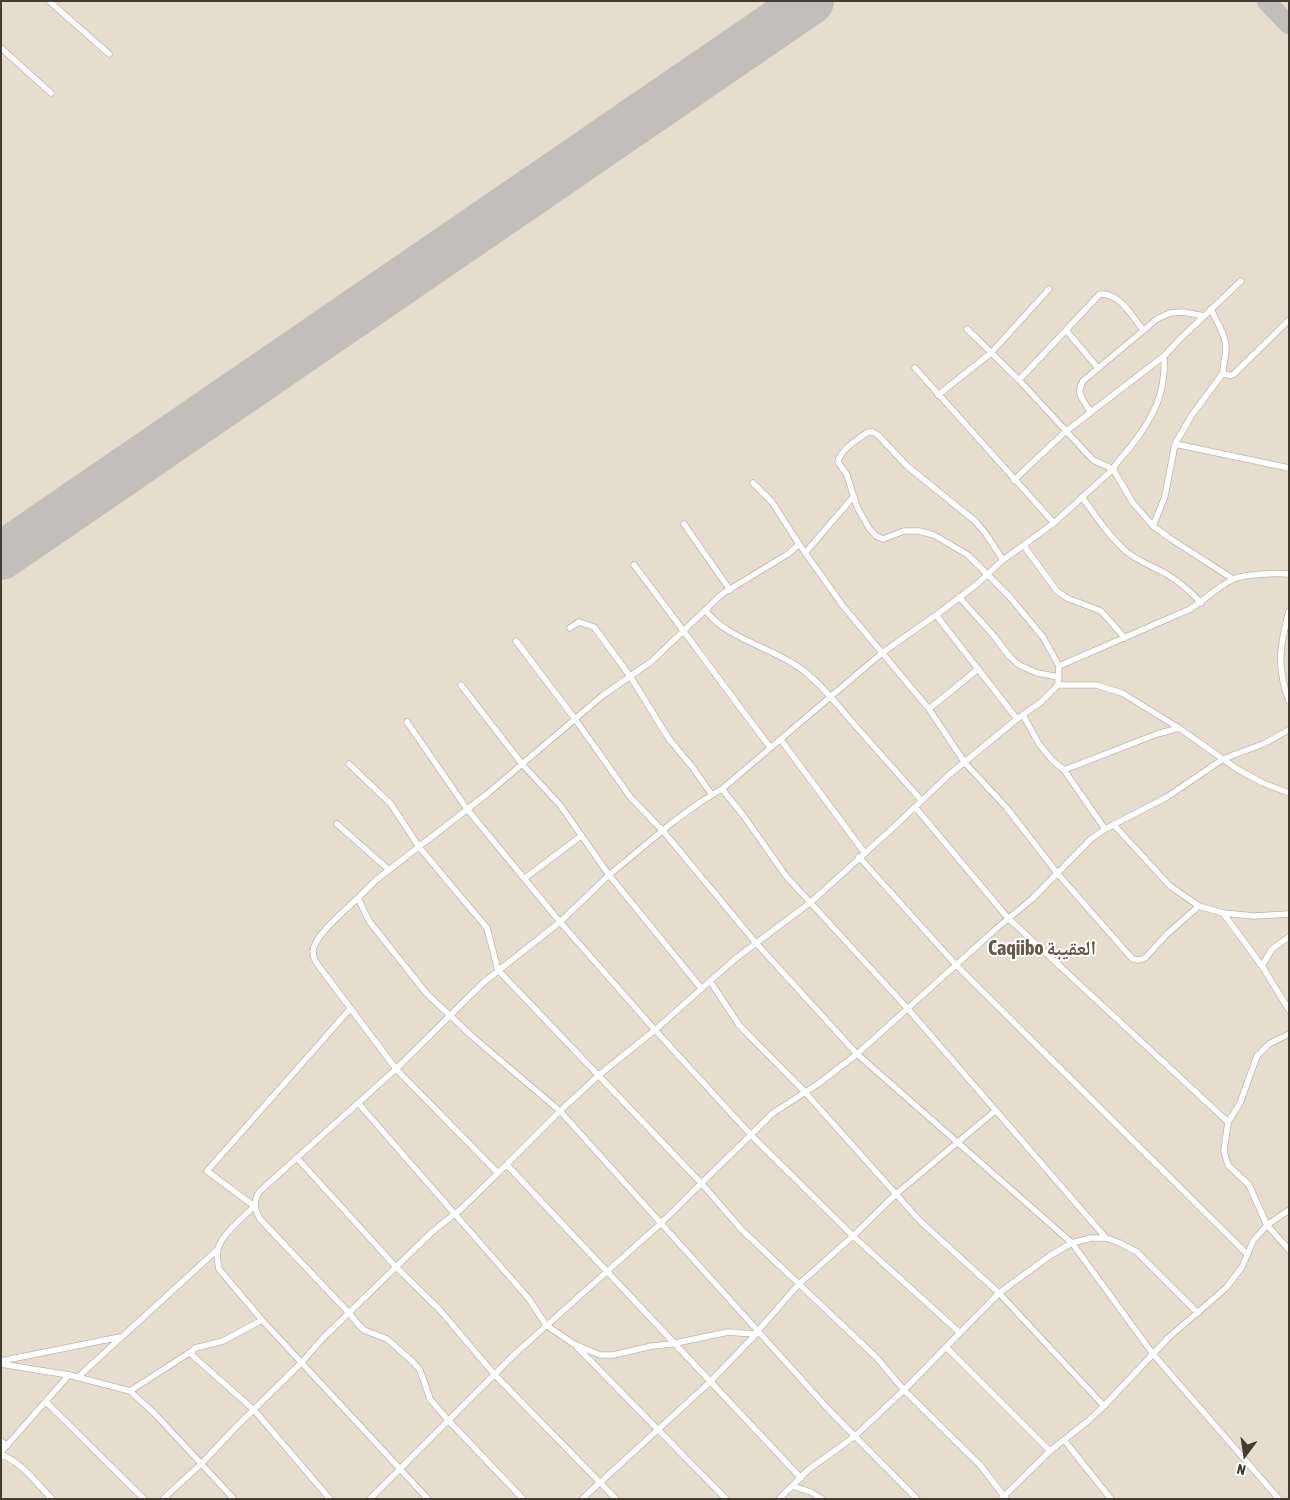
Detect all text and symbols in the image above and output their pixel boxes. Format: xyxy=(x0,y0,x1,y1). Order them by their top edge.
district label: Caqiibo العقيبة xyxy=(988,937,1096,961)
north arrow xyxy=(1220,1430,1270,1480)
text: N xyxy=(1235,1461,1247,1478)

